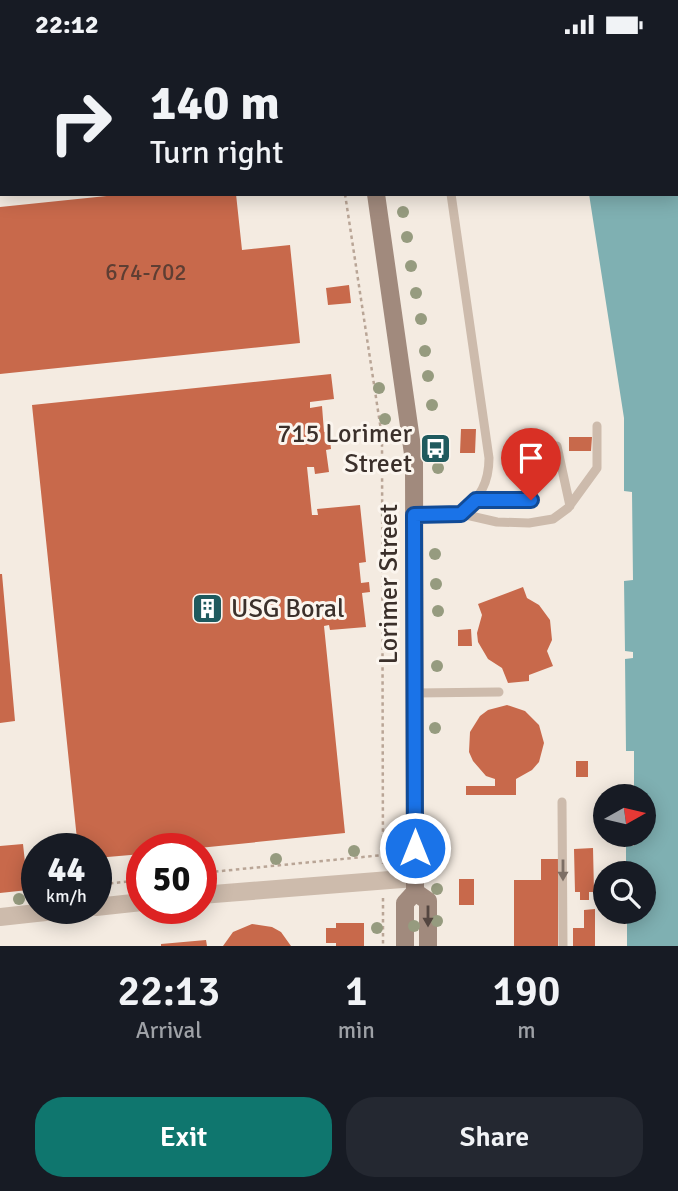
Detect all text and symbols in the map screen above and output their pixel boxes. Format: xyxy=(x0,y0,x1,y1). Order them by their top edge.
text: 22:12 xyxy=(35,9,99,41)
text: 140 m xyxy=(150,73,280,133)
icon: right xyxy=(35,77,126,168)
text: Turn right xyxy=(150,133,283,172)
house number: 674-702 xyxy=(105,258,187,287)
place label: 715 Lorimer Street xyxy=(277,418,412,480)
pin xyxy=(501,428,561,500)
bus stop icon: 715 Lorimer Street xyxy=(418,432,452,466)
icon: arrive xyxy=(512,439,550,477)
street label: Lorimer Street xyxy=(373,504,405,664)
building icon: USG Boral xyxy=(191,592,225,626)
place label: USG Boral xyxy=(231,593,345,625)
north arrow xyxy=(593,784,656,847)
map controls xyxy=(593,784,656,924)
position arrow xyxy=(378,811,452,885)
speed limit sign: 50 xyxy=(126,833,217,924)
text: 44 xyxy=(48,848,85,891)
one-way arrow xyxy=(557,860,569,882)
button: search xyxy=(593,861,656,924)
text: km/h xyxy=(46,885,87,907)
one-way arrow xyxy=(422,905,434,927)
text: 22:13 xyxy=(118,966,220,1017)
text: 1 xyxy=(345,966,368,1017)
text: 190 xyxy=(492,966,560,1017)
text: Arrival xyxy=(136,1016,202,1045)
text: min xyxy=(338,1016,375,1045)
text: m xyxy=(517,1016,536,1045)
button: Exit xyxy=(35,1097,332,1177)
button: Share xyxy=(346,1097,643,1177)

